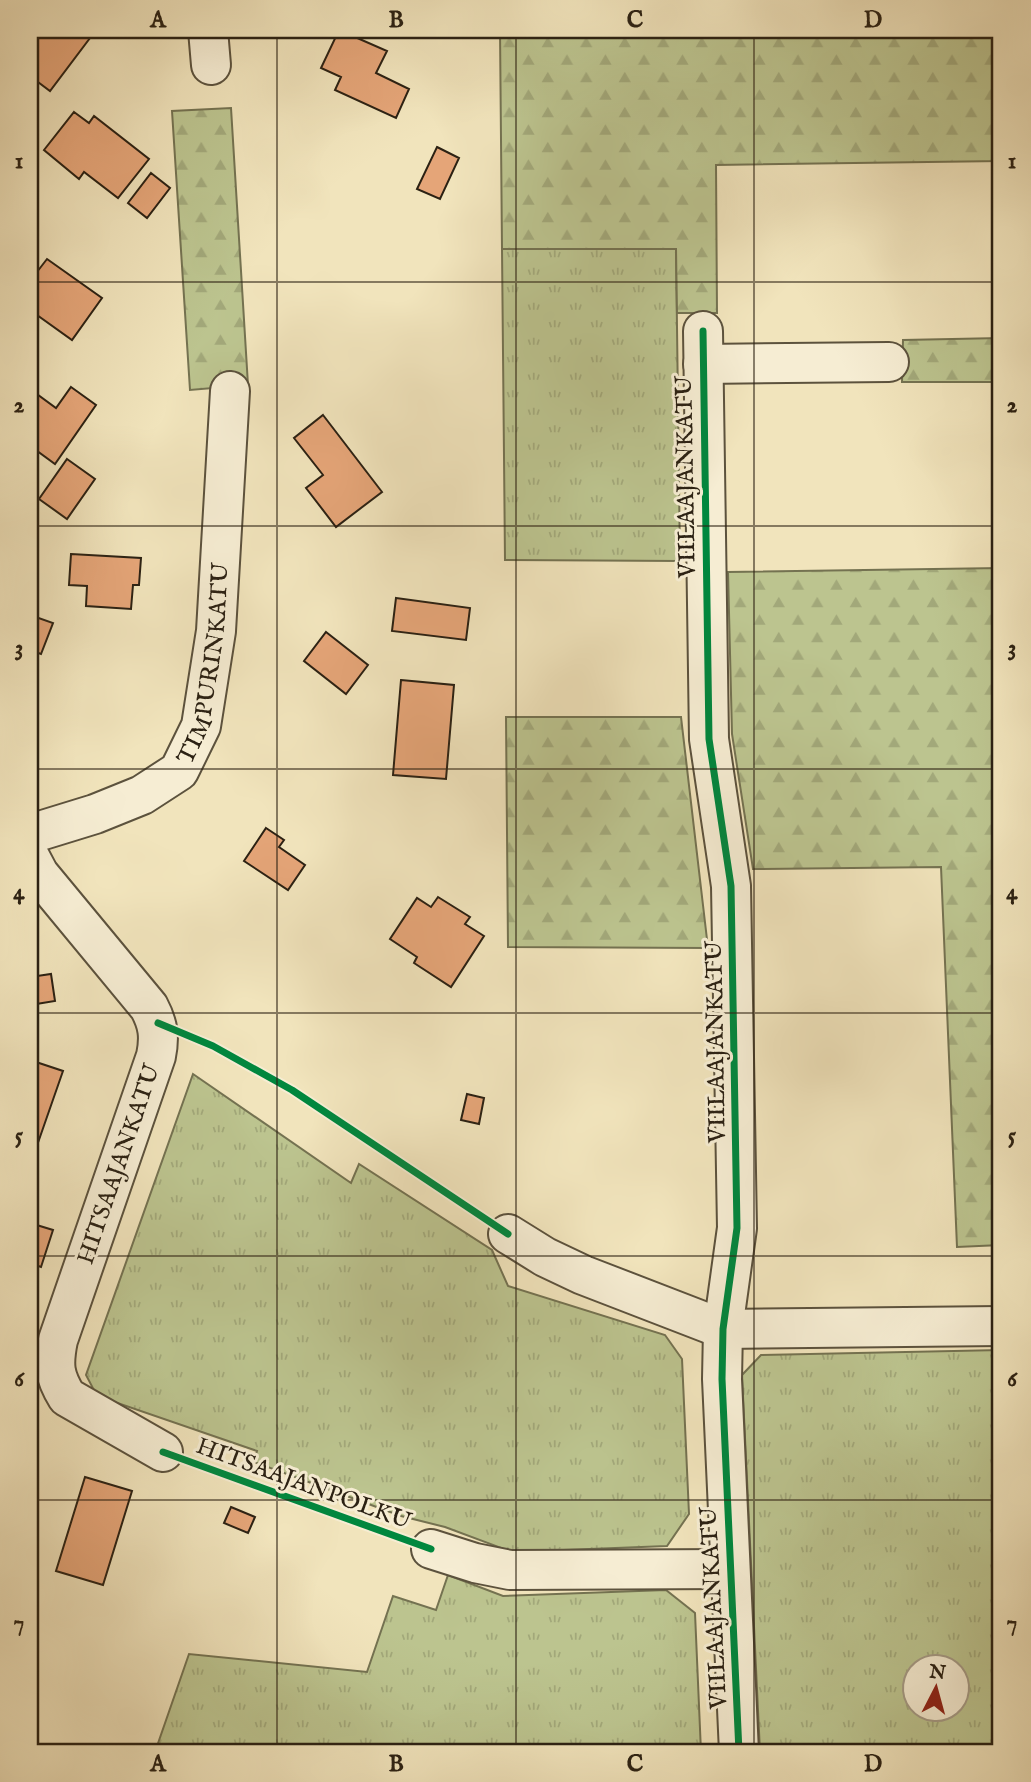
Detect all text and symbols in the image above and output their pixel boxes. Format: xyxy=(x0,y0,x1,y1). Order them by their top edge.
text: A xyxy=(149,6,167,35)
text: B xyxy=(388,6,404,35)
text: C xyxy=(627,6,644,35)
text: D xyxy=(864,6,882,35)
text: 1 xyxy=(15,147,23,176)
text: 1 xyxy=(1008,147,1016,176)
street label: VIILAAJANKATU xyxy=(669,375,704,579)
text: 2 xyxy=(14,391,25,420)
text: 2 xyxy=(1007,391,1018,420)
street label: TIMPURINKATU xyxy=(171,561,237,770)
text: 3 xyxy=(15,634,23,663)
text: 3 xyxy=(1008,634,1016,663)
text: 4 xyxy=(13,878,25,907)
text: 4 xyxy=(1006,878,1018,907)
street label: VIILAAJANKATU xyxy=(699,940,734,1144)
street label: HITSAAJANKATU xyxy=(71,1060,168,1269)
text: 5 xyxy=(15,1122,24,1151)
text: 5 xyxy=(1008,1122,1017,1151)
text: 6 xyxy=(14,1365,25,1394)
text: 6 xyxy=(1007,1365,1018,1394)
street label: HITSAAJANPOLKU xyxy=(192,1431,416,1538)
street label: VIILAAJANKATU xyxy=(694,1505,735,1711)
text: 7 xyxy=(14,1609,24,1638)
text: 7 xyxy=(1007,1609,1017,1638)
north arrow xyxy=(902,1652,972,1722)
text: N xyxy=(927,1660,948,1686)
text: A xyxy=(149,1750,167,1779)
text: B xyxy=(388,1750,404,1779)
text: C xyxy=(627,1750,644,1779)
text: D xyxy=(864,1750,882,1779)

